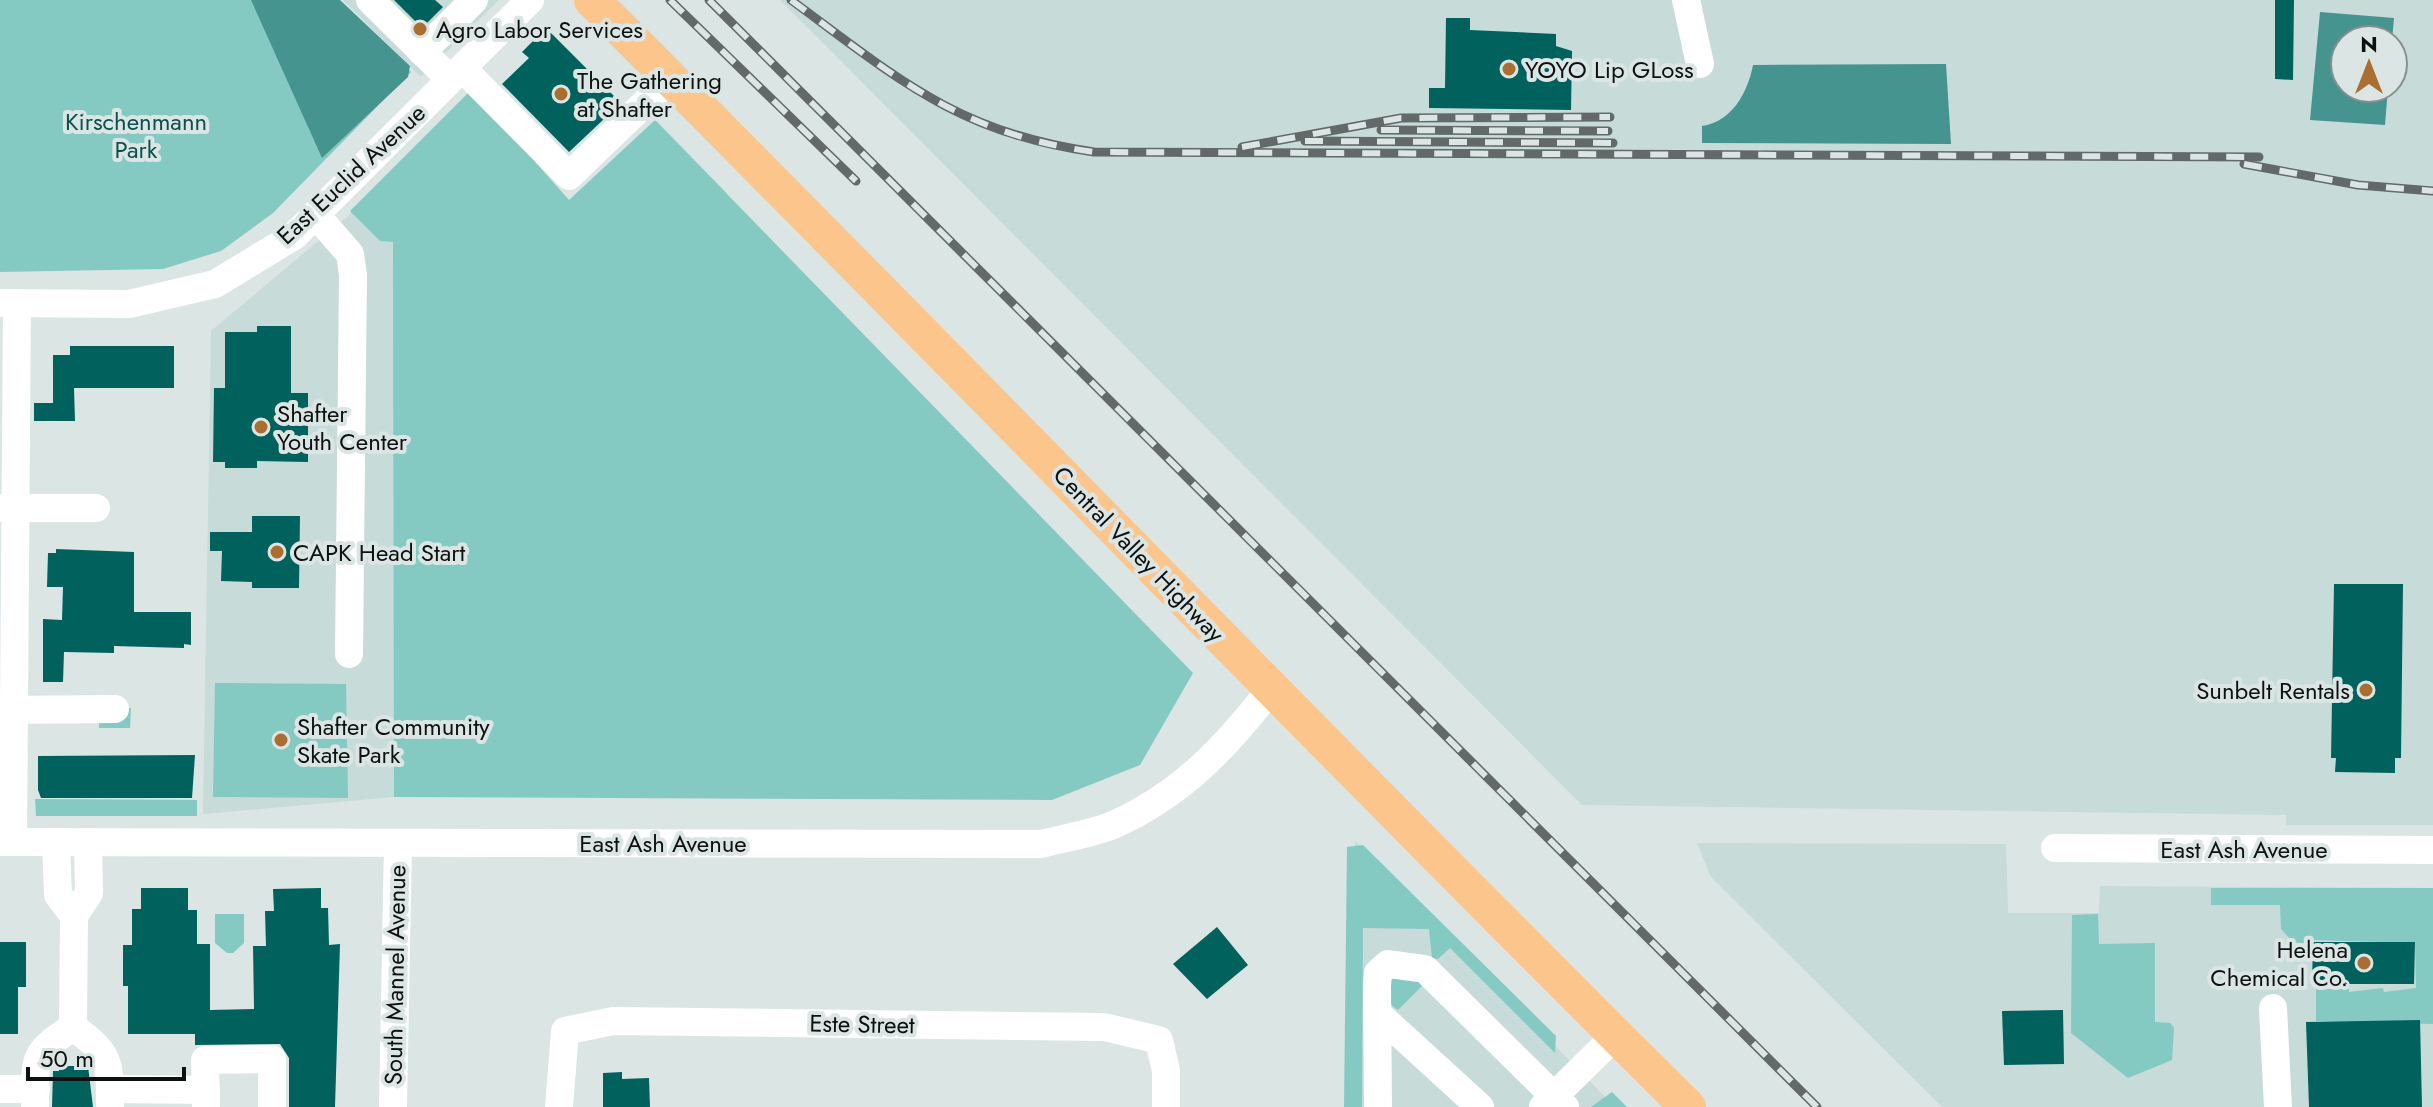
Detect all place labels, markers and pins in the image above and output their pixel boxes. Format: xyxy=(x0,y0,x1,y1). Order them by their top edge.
place label: Agro Labor Services xyxy=(436,12,643,47)
marker: Agro Labor Services xyxy=(411,20,429,38)
place label: YOYO Lip GLoss xyxy=(1525,52,1694,87)
marker: YOYO Lip GLoss xyxy=(1500,60,1518,78)
place label: The Gathering at Shafter xyxy=(577,63,722,126)
marker: The Gathering at Shafter xyxy=(552,85,570,103)
place label: Shafter Youth Center xyxy=(277,396,408,459)
marker: Shafter Youth Center xyxy=(252,418,270,436)
place label: CAPK Head Start xyxy=(293,535,465,570)
marker: CAPK Head Start xyxy=(268,543,286,561)
place label: Sunbelt Rentals xyxy=(2196,673,2350,708)
marker: Sunbelt Rentals xyxy=(2357,681,2375,699)
place label: Shafter Community Skate Park xyxy=(297,709,490,772)
marker: Shafter Community Skate Park xyxy=(272,731,290,749)
place label: Helena Chemical Co. xyxy=(2210,932,2348,995)
marker: Helena Chemical Co. xyxy=(2355,954,2373,972)

